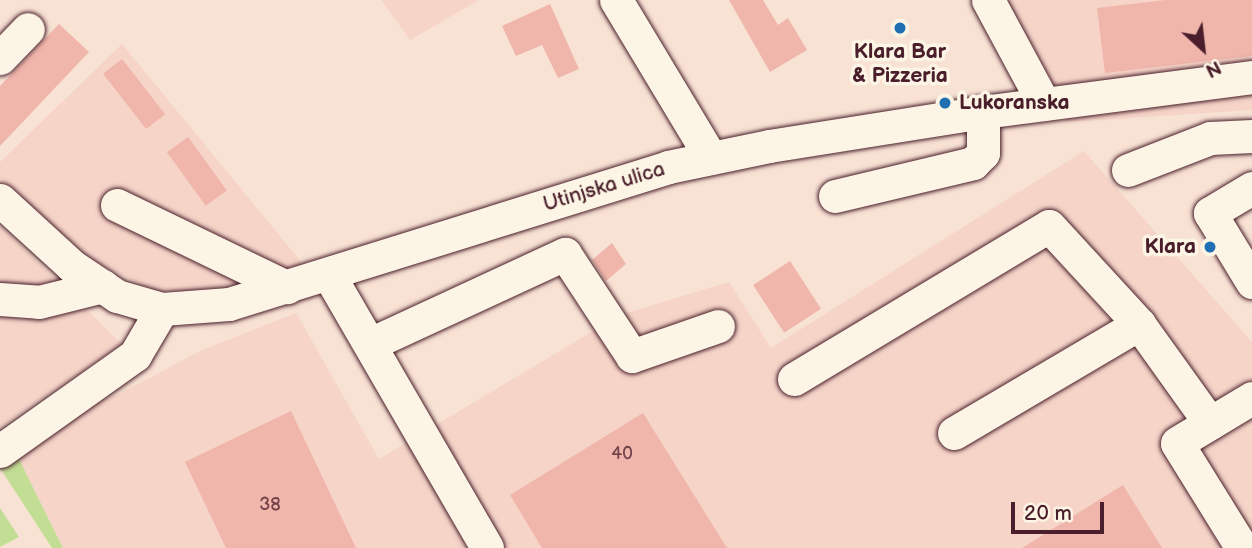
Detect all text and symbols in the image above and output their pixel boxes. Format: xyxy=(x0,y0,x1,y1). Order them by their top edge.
north arrow xyxy=(1168,14,1238,84)
marker: Klara Bar & Pizzeria xyxy=(892,20,908,36)
place label: Klara Bar & Pizzeria xyxy=(852,39,948,89)
text: N xyxy=(1201,55,1224,82)
place label: Lukoranska xyxy=(959,90,1070,116)
marker: Lukoranska xyxy=(937,95,953,111)
street label: Utinjska ulica xyxy=(540,157,668,217)
place label: Klara xyxy=(1144,234,1196,260)
marker: Klara xyxy=(1202,239,1218,255)
house number: 40 xyxy=(611,443,633,465)
scale bar xyxy=(1014,489,1107,532)
house number: 38 xyxy=(259,494,281,516)
text: 20 m xyxy=(1024,501,1072,526)

